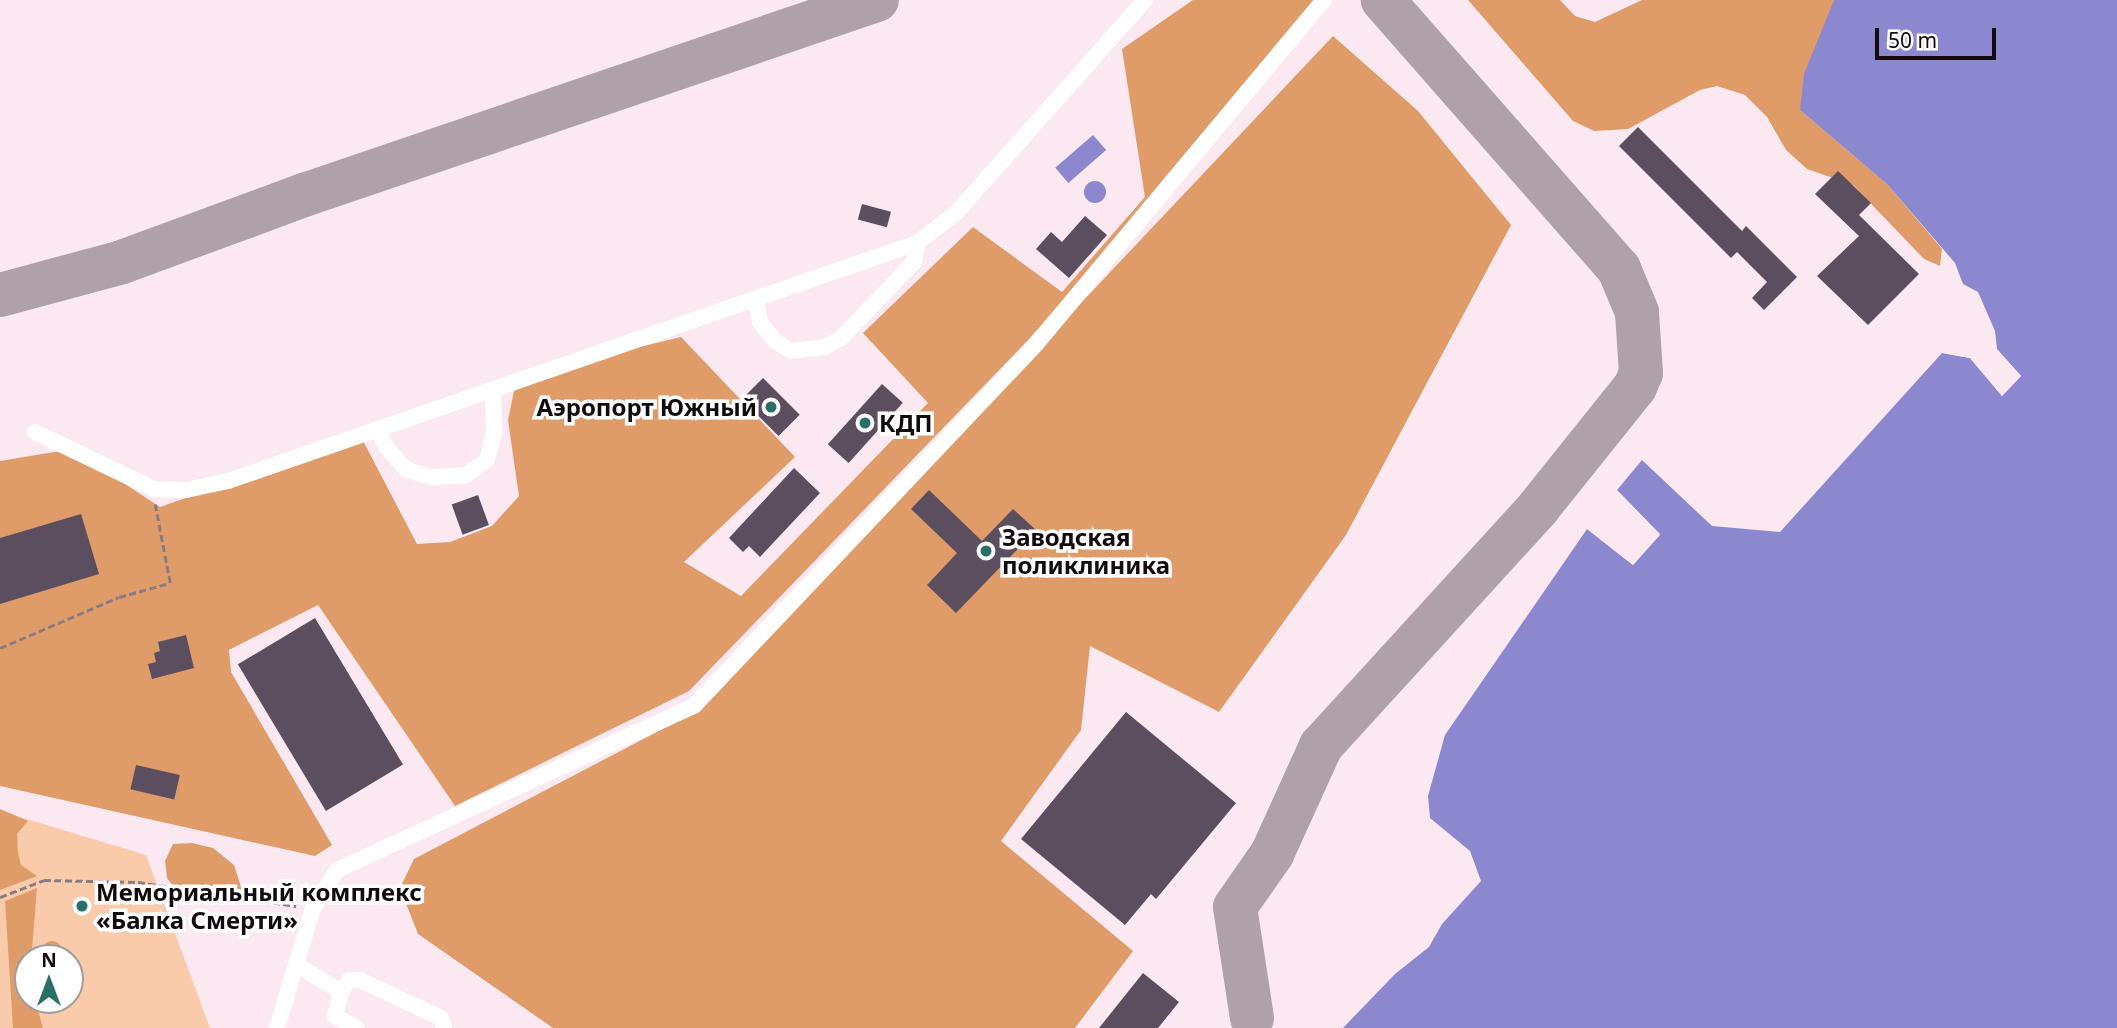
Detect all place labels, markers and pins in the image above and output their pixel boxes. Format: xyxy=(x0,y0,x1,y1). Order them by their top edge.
place label: Аэропорт Южный xyxy=(537,393,757,421)
marker: Аэропорт Южный xyxy=(763,399,779,415)
place label: КДП xyxy=(879,409,933,437)
marker: КДП xyxy=(857,415,873,431)
place label: Заводская поликлиника xyxy=(1002,523,1170,579)
marker: Заводская поликлиника xyxy=(976,541,996,561)
place label: Мемориальный комплекс «Балка Смерти» xyxy=(96,878,422,934)
marker: Мемориальный комплекс «Балка Смерти» xyxy=(74,898,90,914)

